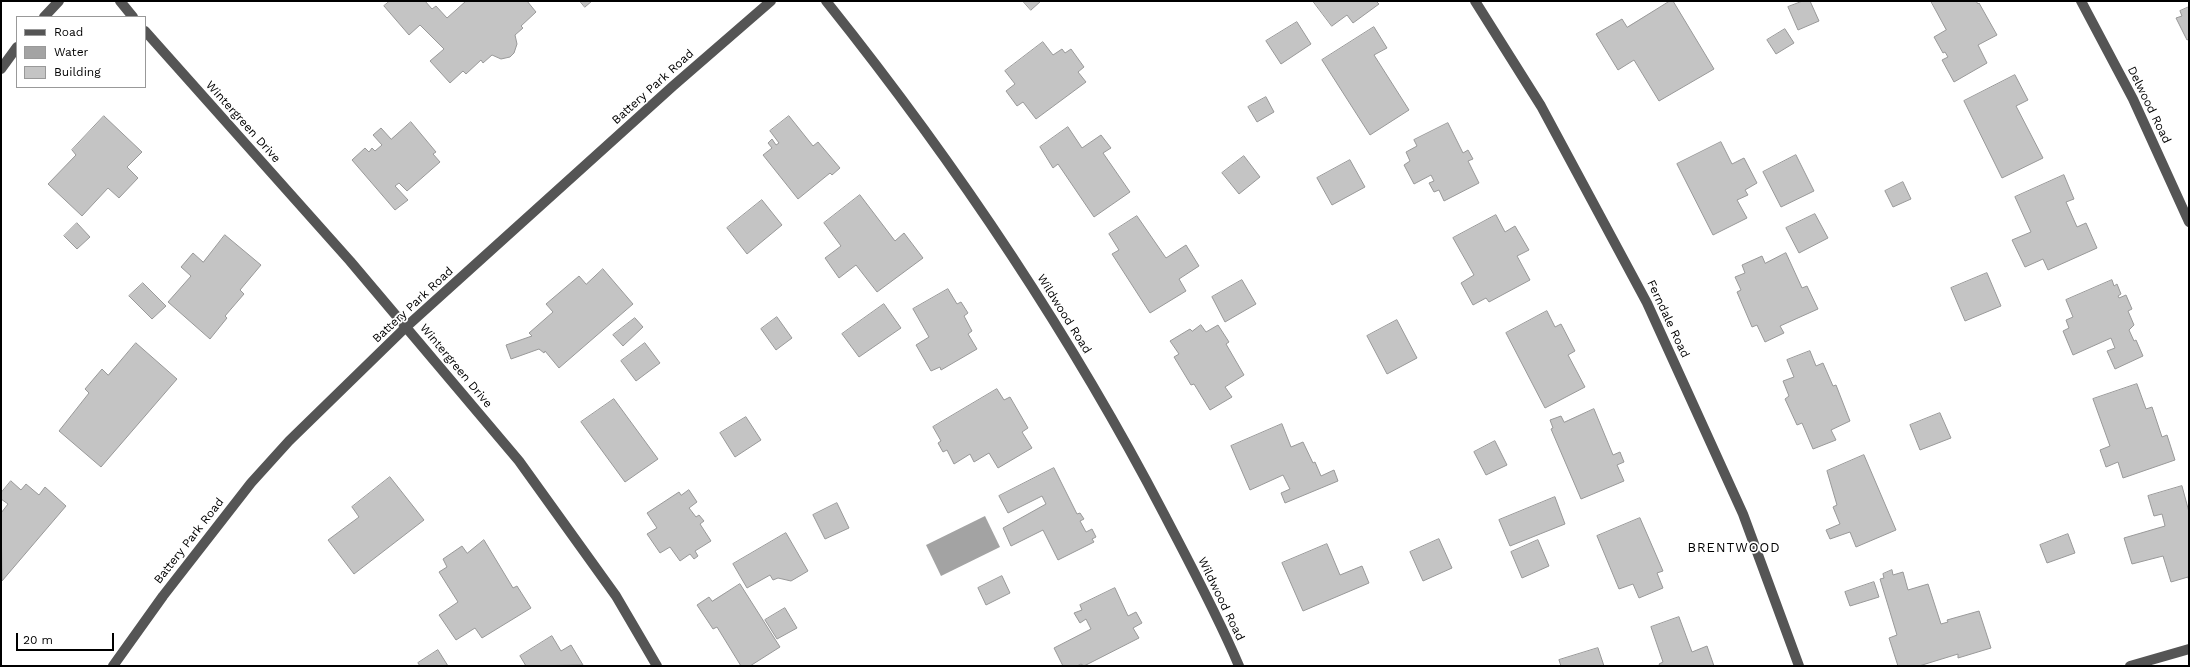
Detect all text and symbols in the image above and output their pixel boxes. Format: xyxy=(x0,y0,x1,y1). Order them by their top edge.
legend xyxy=(16,16,146,88)
text: Road xyxy=(54,25,83,39)
text: Water xyxy=(54,45,88,59)
street label: Battery Park Road xyxy=(609,47,697,127)
street label: Delwood Road xyxy=(2124,64,2174,146)
text: Building xyxy=(54,65,101,79)
street label: Wintergreen Drive xyxy=(203,78,283,166)
street label: Battery Park Road xyxy=(370,264,456,346)
street label: Wildwood Road xyxy=(1034,272,1094,356)
street label: Ferndale Road xyxy=(1644,278,1692,360)
street label: Wintergreen Drive xyxy=(417,321,495,411)
street label: Battery Park Road xyxy=(151,495,227,587)
district label: BRENTWOOD xyxy=(1687,540,1781,556)
street label: Wildwood Road xyxy=(1195,555,1247,643)
scale bar xyxy=(18,625,116,651)
text: 20 m xyxy=(23,633,53,647)

